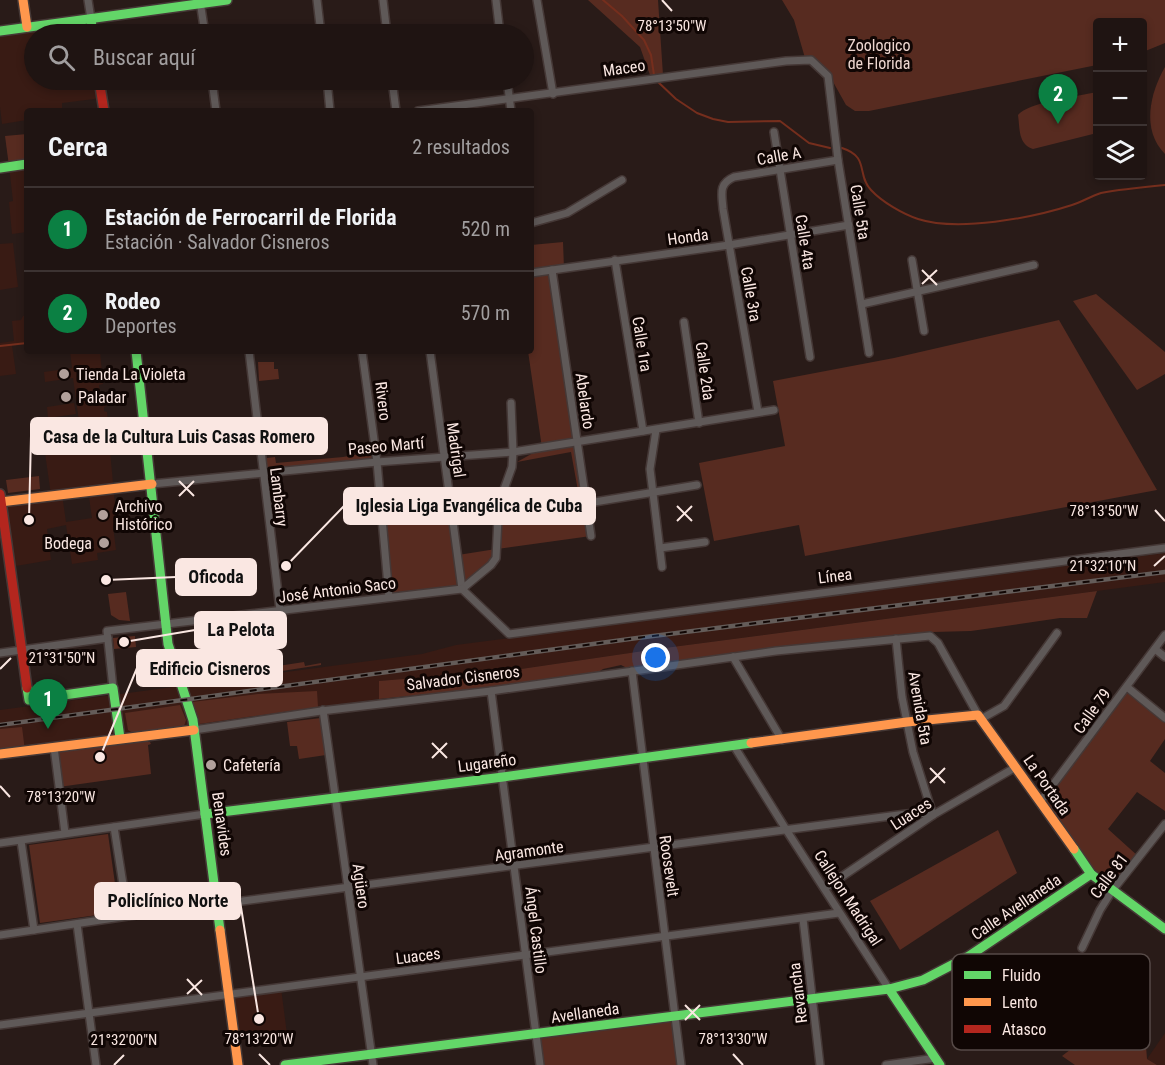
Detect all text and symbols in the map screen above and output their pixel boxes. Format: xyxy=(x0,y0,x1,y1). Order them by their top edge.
text: 78°13'50"W xyxy=(638,17,707,35)
map controls xyxy=(1093,18,1147,180)
button: + xyxy=(1093,18,1147,72)
search box xyxy=(24,24,534,90)
park label: Zoologico de Florida xyxy=(848,36,910,73)
icon: search xyxy=(45,41,78,74)
text: Buscar aquí xyxy=(93,45,196,70)
street label: Maceo xyxy=(602,56,646,80)
button: − xyxy=(1093,72,1147,126)
pin: 2 xyxy=(1038,74,1078,124)
button: layers xyxy=(1093,126,1147,180)
text: Cerca xyxy=(48,132,108,162)
text: 2 resultados xyxy=(412,135,510,159)
street label: Calle A xyxy=(755,143,803,169)
street label: Calle 5ta xyxy=(846,183,874,241)
text: Estación de Ferrocarril de Florida xyxy=(105,205,397,230)
street label: Calle 4ta xyxy=(791,213,819,271)
text: 1 xyxy=(62,217,73,241)
text: 520 m xyxy=(461,217,510,241)
street label: Honda xyxy=(666,225,710,249)
text: Estación · Salvador Cisneros xyxy=(105,230,330,254)
street label: Calle 3ra xyxy=(737,265,765,323)
text: Rodeo xyxy=(105,289,161,314)
text: 2 xyxy=(62,301,73,325)
text: 570 m xyxy=(461,301,510,325)
text: Deportes xyxy=(105,314,177,338)
street label: Calle 1ra xyxy=(628,315,656,373)
street label: Calle 2da xyxy=(692,341,718,401)
place label: Tienda La Violeta xyxy=(76,365,186,384)
marker: Tienda La Violeta xyxy=(57,367,71,381)
street label: Abelardo xyxy=(572,372,598,430)
street label: Rivero xyxy=(371,380,395,422)
place label: Paladar xyxy=(78,388,126,407)
marker: Paladar xyxy=(59,390,73,404)
callout: Casa de la Cultura Luis Casas Romero xyxy=(31,418,327,454)
street label: Madrigal xyxy=(443,421,469,479)
text: Casa de la Cultura Luis Casas Romero xyxy=(43,426,315,447)
street label: Paseo Martí xyxy=(347,433,426,459)
street label: Lambarry xyxy=(266,466,292,528)
callout: Iglesia Liga Evangélica de Cuba xyxy=(344,488,595,524)
text: Iglesia Liga Evangélica de Cuba xyxy=(356,495,582,516)
place label: Archivo Histórico xyxy=(115,497,172,534)
text: 78°13'50"W xyxy=(1070,502,1139,520)
marker: Archivo Histórico xyxy=(96,508,110,522)
place label: Bodega xyxy=(44,534,92,553)
marker: Bodega xyxy=(97,536,111,550)
text: 21°32'10"N xyxy=(1070,557,1136,575)
callout: Oficoda xyxy=(176,559,256,595)
street label: Línea xyxy=(817,564,853,588)
text: Oficoda xyxy=(188,566,244,587)
street label: José Antonio Saco xyxy=(277,573,397,607)
callout: La Pelota xyxy=(195,612,286,648)
text: La Pelota xyxy=(207,619,275,640)
your location xyxy=(641,643,670,672)
text: 21°31'50"N xyxy=(29,649,95,667)
callout: Edificio Cisneros xyxy=(137,650,282,686)
text: Edificio Cisneros xyxy=(149,658,271,679)
street label: Salvador Cisneros xyxy=(405,662,521,694)
street label: Avenida 5ta xyxy=(904,670,936,746)
pin: 1 xyxy=(28,680,68,729)
street label: Calle 79 xyxy=(1069,685,1115,737)
street label: Lugareño xyxy=(457,750,517,776)
street label: La Portada xyxy=(1019,751,1075,819)
place label: Cafetería xyxy=(223,756,281,775)
marker: Cafetería xyxy=(204,758,218,772)
text: 78°13'20"W xyxy=(27,788,96,806)
street label: Benavides xyxy=(208,791,236,857)
street label: Luaces xyxy=(887,794,935,834)
street label: Roosevelt xyxy=(655,834,683,898)
street label: Agramonte xyxy=(493,837,565,865)
street label: Callejon Madrigal xyxy=(810,847,886,949)
street label: Calle 81 xyxy=(1086,850,1132,902)
street label: Agüero xyxy=(348,862,374,910)
street label: Calle Avellaneda xyxy=(967,870,1065,944)
callout: Policlínico Norte xyxy=(95,883,240,919)
street label: Ángel Castillo xyxy=(521,885,551,975)
text: Policlínico Norte xyxy=(108,890,229,911)
street label: Luaces xyxy=(395,944,441,968)
legend xyxy=(952,954,1150,1050)
street label: Revancha xyxy=(785,962,811,1024)
text: Fluido xyxy=(1002,966,1041,985)
text: Lento xyxy=(1002,993,1037,1012)
street label: Avellaneda xyxy=(550,999,620,1027)
text: Atasco xyxy=(1002,1020,1046,1039)
text: 78°13'20"W xyxy=(225,1030,294,1048)
text: 78°13'30"W xyxy=(699,1030,768,1048)
text: 21°32'00"N xyxy=(91,1031,157,1049)

